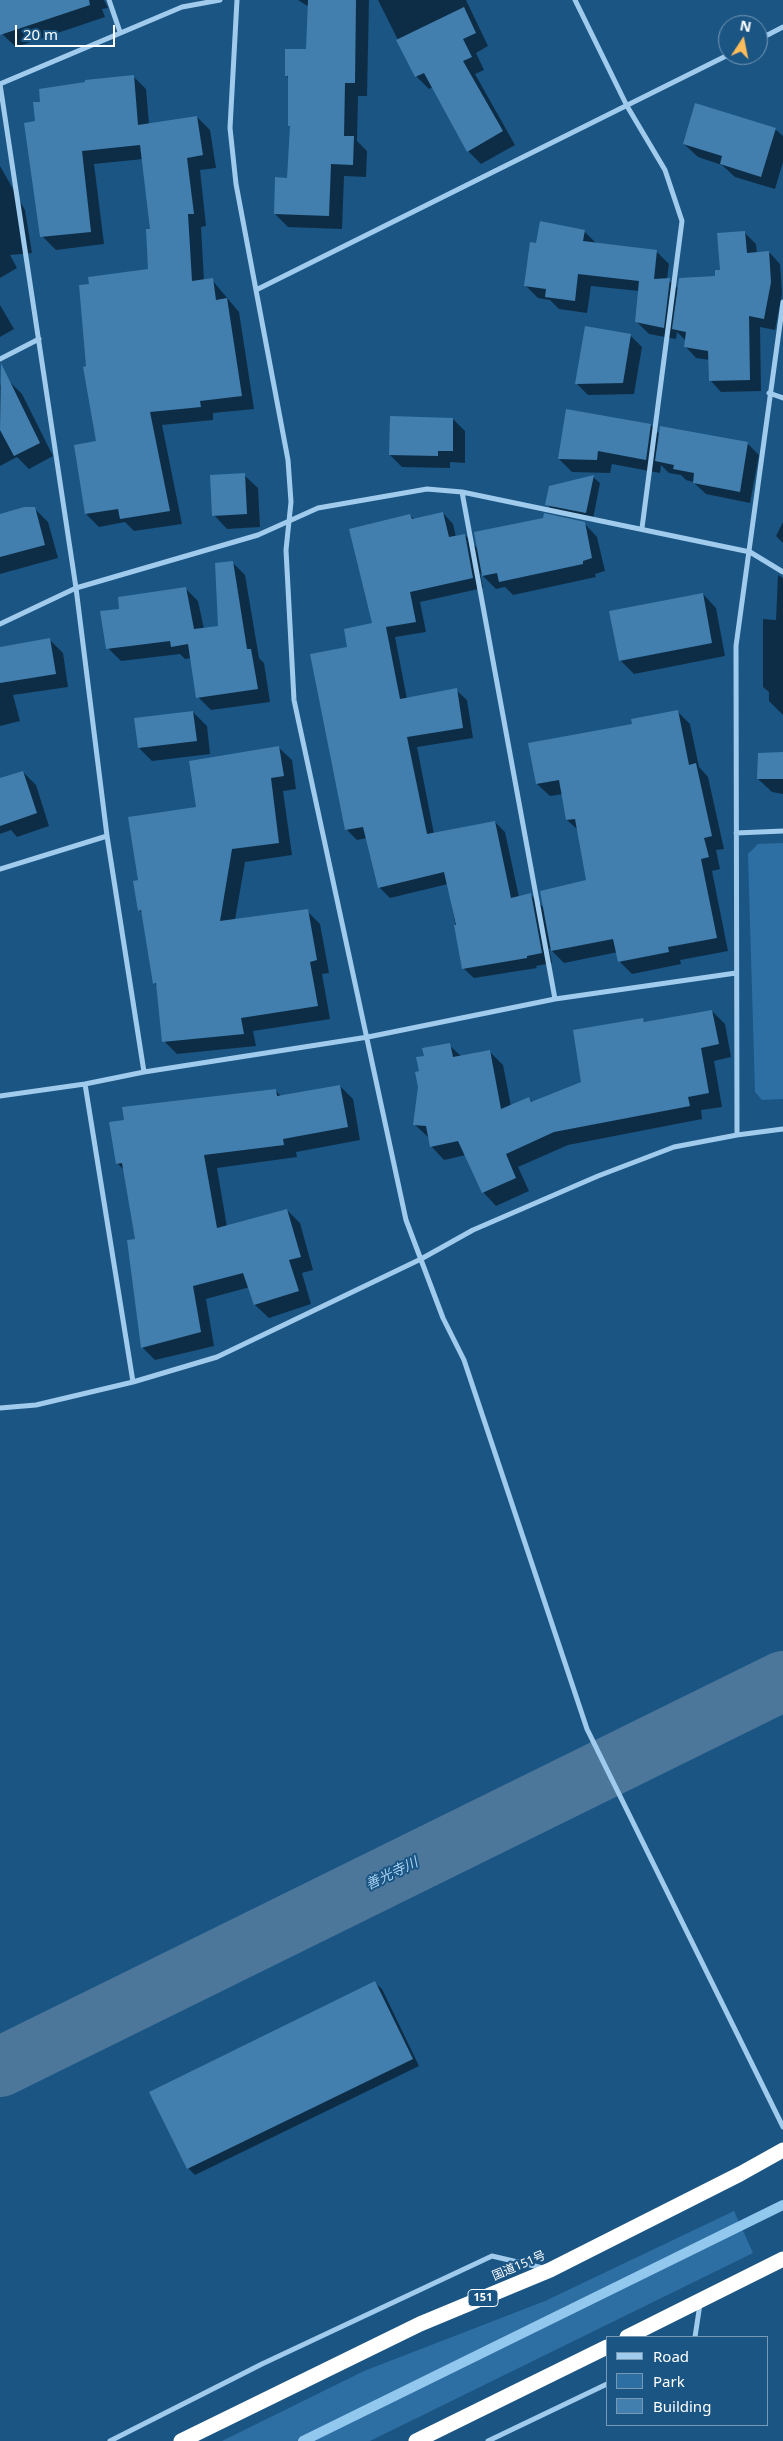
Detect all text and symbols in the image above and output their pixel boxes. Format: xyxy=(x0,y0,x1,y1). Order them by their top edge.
scale bar xyxy=(18,15,118,47)
north arrow xyxy=(718,15,768,65)
text: N xyxy=(738,15,753,36)
text: 20 m xyxy=(23,24,58,44)
water label: 善光寺川 xyxy=(363,1854,421,1894)
street label: 国道151号 xyxy=(490,2248,548,2284)
road number: 151 xyxy=(468,2290,498,2306)
legend xyxy=(606,2336,768,2426)
text: Road xyxy=(653,2346,689,2366)
text: Park xyxy=(653,2371,685,2391)
text: Building xyxy=(653,2396,711,2416)

